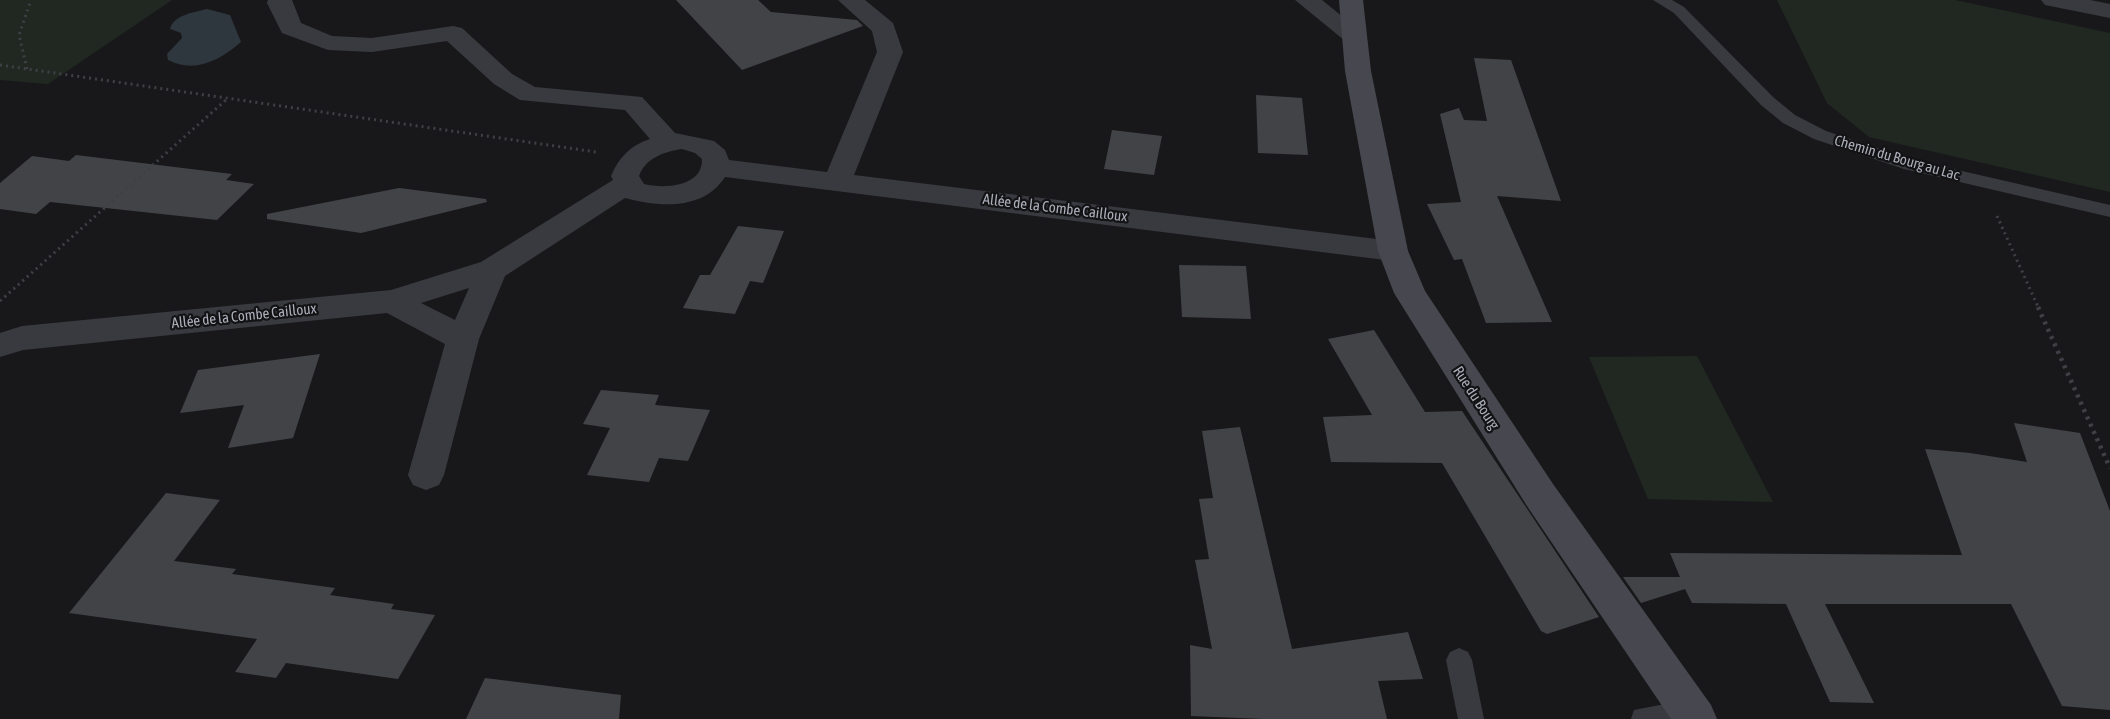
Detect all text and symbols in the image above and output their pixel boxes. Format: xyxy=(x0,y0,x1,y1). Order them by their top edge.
street label: Chemin du Bourg au Lac xyxy=(1832,132,1962,184)
street label: Allée de la Combe Cailloux xyxy=(982,190,1128,226)
street label: Allée de la Combe Cailloux xyxy=(171,299,317,333)
street label: Rue du Bourg xyxy=(1449,363,1503,433)

